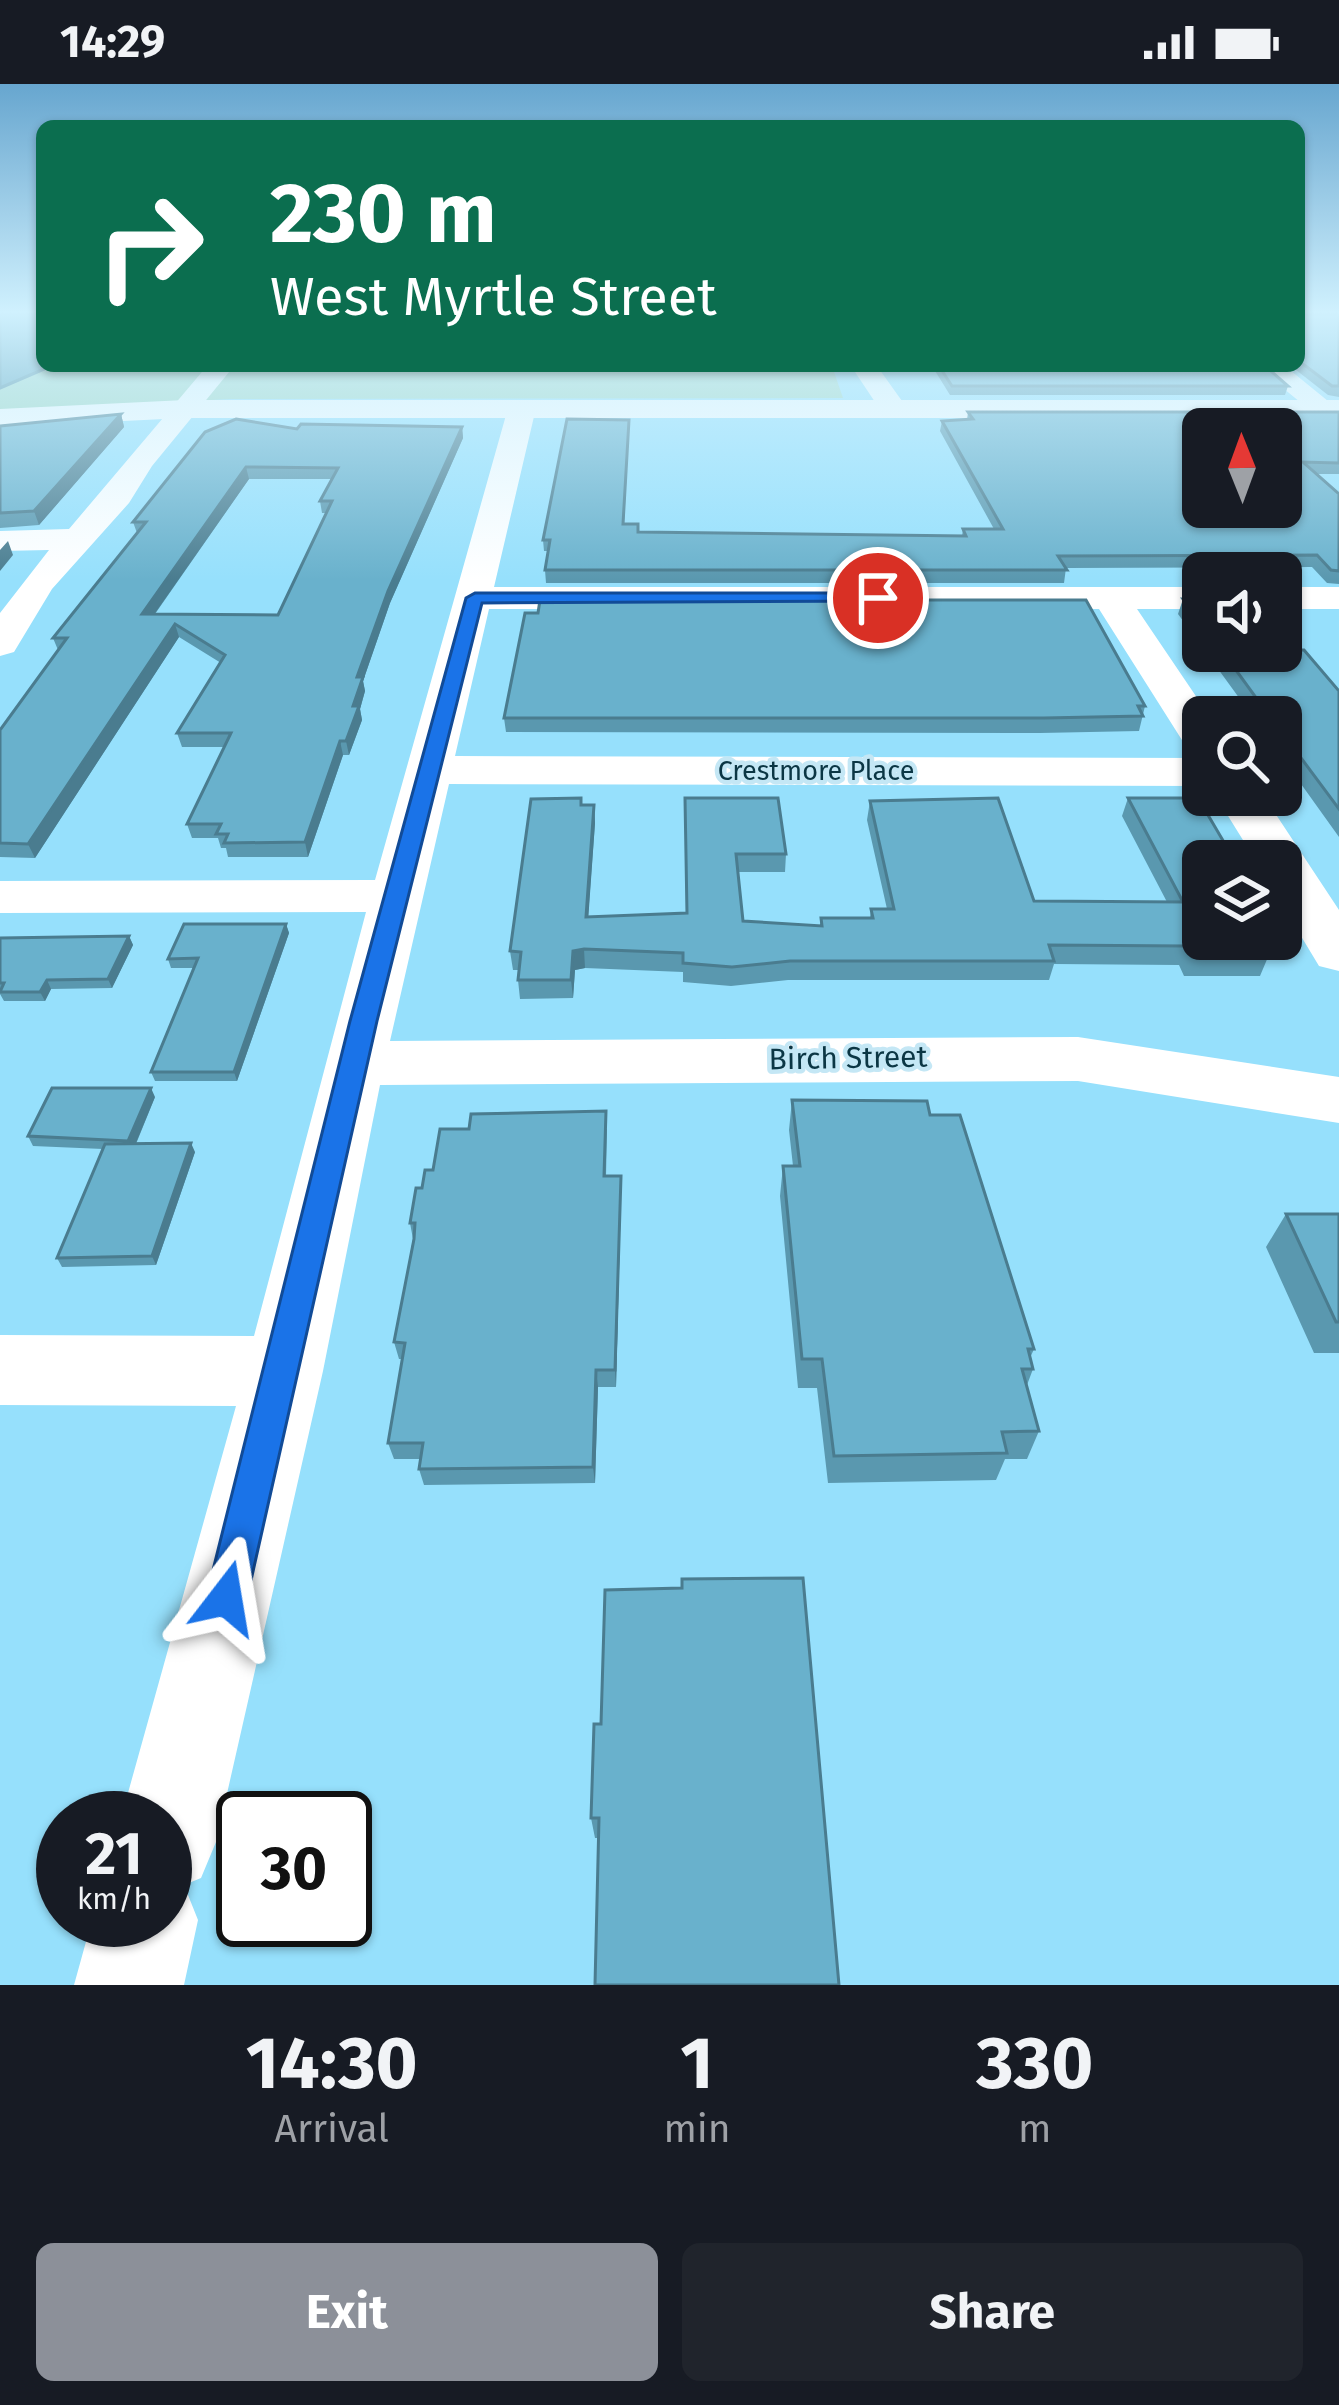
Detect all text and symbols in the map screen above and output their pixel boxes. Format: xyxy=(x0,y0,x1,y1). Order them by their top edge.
text: 14:29 xyxy=(60,15,165,69)
text: 230 m xyxy=(270,163,497,264)
icon: right xyxy=(72,168,228,324)
text: West Myrtle Street xyxy=(270,265,717,329)
north arrow xyxy=(1182,408,1302,528)
map controls xyxy=(1182,408,1302,960)
pin xyxy=(827,547,929,649)
button: sound xyxy=(1182,552,1302,672)
icon: arrive xyxy=(845,565,911,631)
button: search xyxy=(1182,696,1302,816)
street label: Crestmore Place xyxy=(718,755,914,787)
button: layers xyxy=(1182,840,1302,960)
street label: Birch Street xyxy=(768,1039,928,1077)
position arrow xyxy=(163,1535,289,1661)
speed limit sign: 30 xyxy=(216,1791,372,1947)
text: 21 xyxy=(85,1818,143,1890)
text: km/h xyxy=(77,1881,151,1917)
text: 14:30 xyxy=(246,2021,418,2107)
text: 1 xyxy=(680,2021,714,2107)
text: 330 xyxy=(976,2021,1093,2107)
text: Arrival xyxy=(275,2106,389,2152)
text: min xyxy=(663,2106,731,2152)
text: m xyxy=(1018,2106,1052,2152)
button: Exit xyxy=(36,2243,658,2381)
button: Share xyxy=(682,2243,1303,2381)

